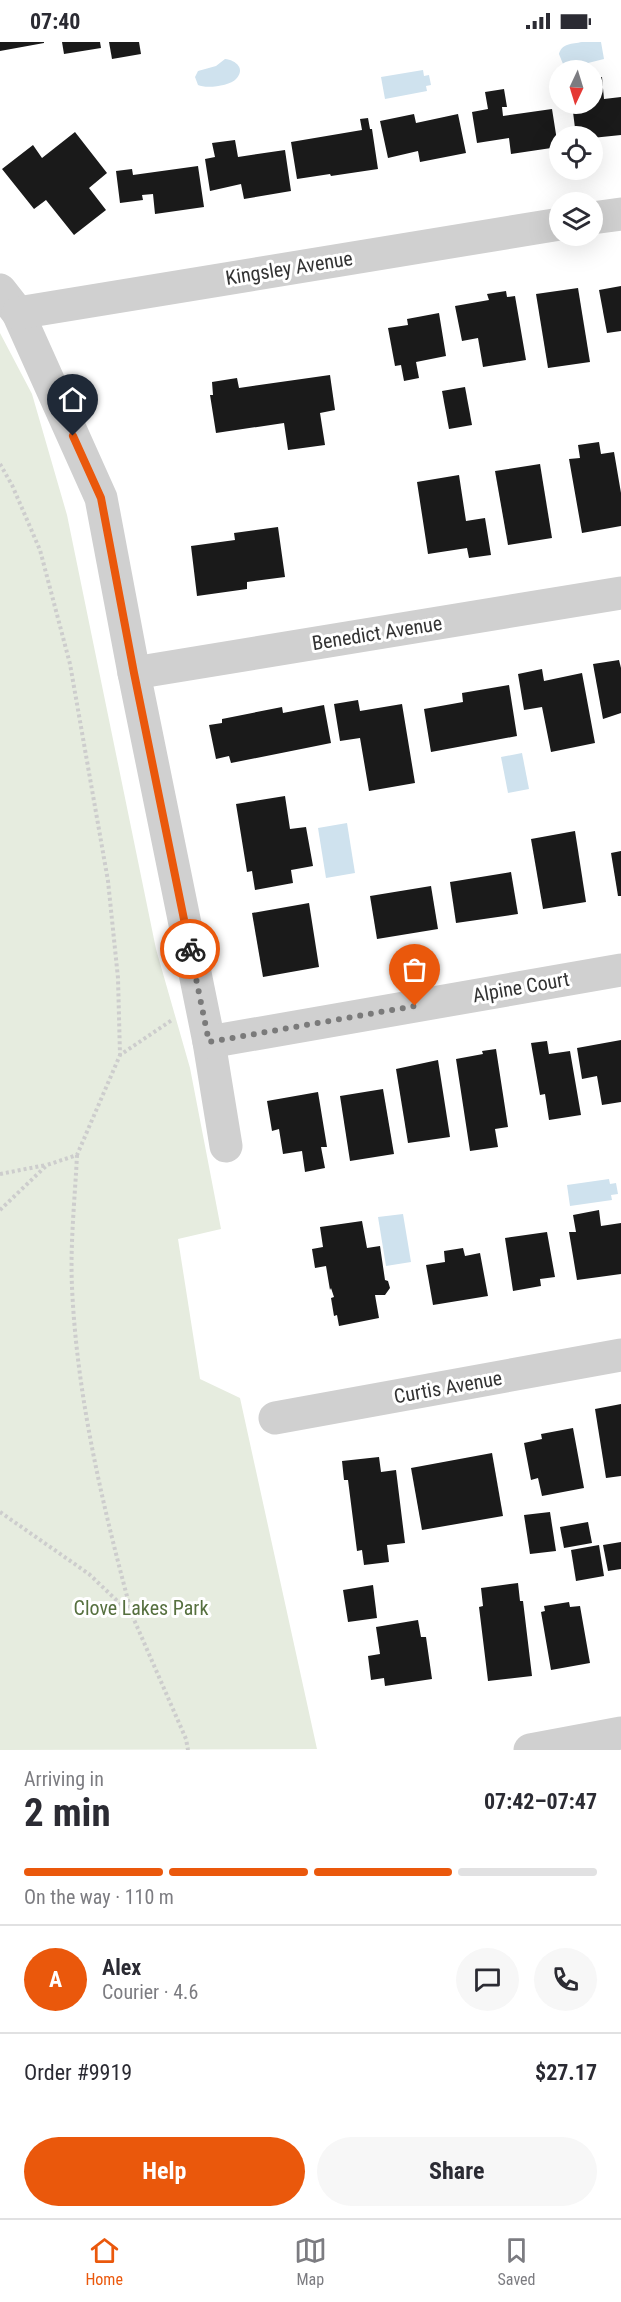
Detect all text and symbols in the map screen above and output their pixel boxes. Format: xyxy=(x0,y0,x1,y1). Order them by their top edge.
text: 07:40 xyxy=(30,9,81,34)
north arrow xyxy=(549,60,603,114)
map controls xyxy=(549,60,603,246)
button: locate xyxy=(549,126,603,180)
button: layers xyxy=(549,192,603,246)
street label: Kingsley Avenue xyxy=(224,246,354,290)
pin xyxy=(47,374,98,436)
icon: home xyxy=(56,383,89,416)
street label: Benedict Avenue xyxy=(310,611,444,655)
courier xyxy=(160,919,220,979)
icon: bike xyxy=(174,933,207,966)
pin xyxy=(389,944,440,1006)
icon: bag xyxy=(398,953,431,986)
street label: Alpine Court xyxy=(471,967,571,1007)
street label: Curtis Avenue xyxy=(392,1366,504,1408)
park label: Clove Lakes Park xyxy=(74,1596,208,1620)
text: Arriving in xyxy=(24,1767,104,1791)
text: 07:42–07:47 xyxy=(484,1789,597,1814)
text: 2 min xyxy=(24,1790,111,1836)
text: On the way · 110 m xyxy=(24,1885,174,1909)
button: chat xyxy=(456,1948,519,2011)
button: phone xyxy=(534,1948,597,2011)
text: Alex xyxy=(102,1955,141,1980)
text: A xyxy=(49,1967,62,1992)
text: Courier · 4.6 xyxy=(102,1980,198,2004)
text: Order #9919 xyxy=(24,2060,132,2085)
text: $27.17 xyxy=(535,2060,597,2085)
button: Help xyxy=(24,2137,305,2206)
button: Share xyxy=(317,2137,597,2206)
tab: Home xyxy=(85,2234,123,2289)
tab: Map xyxy=(294,2234,327,2289)
tab: Saved xyxy=(498,2234,536,2289)

